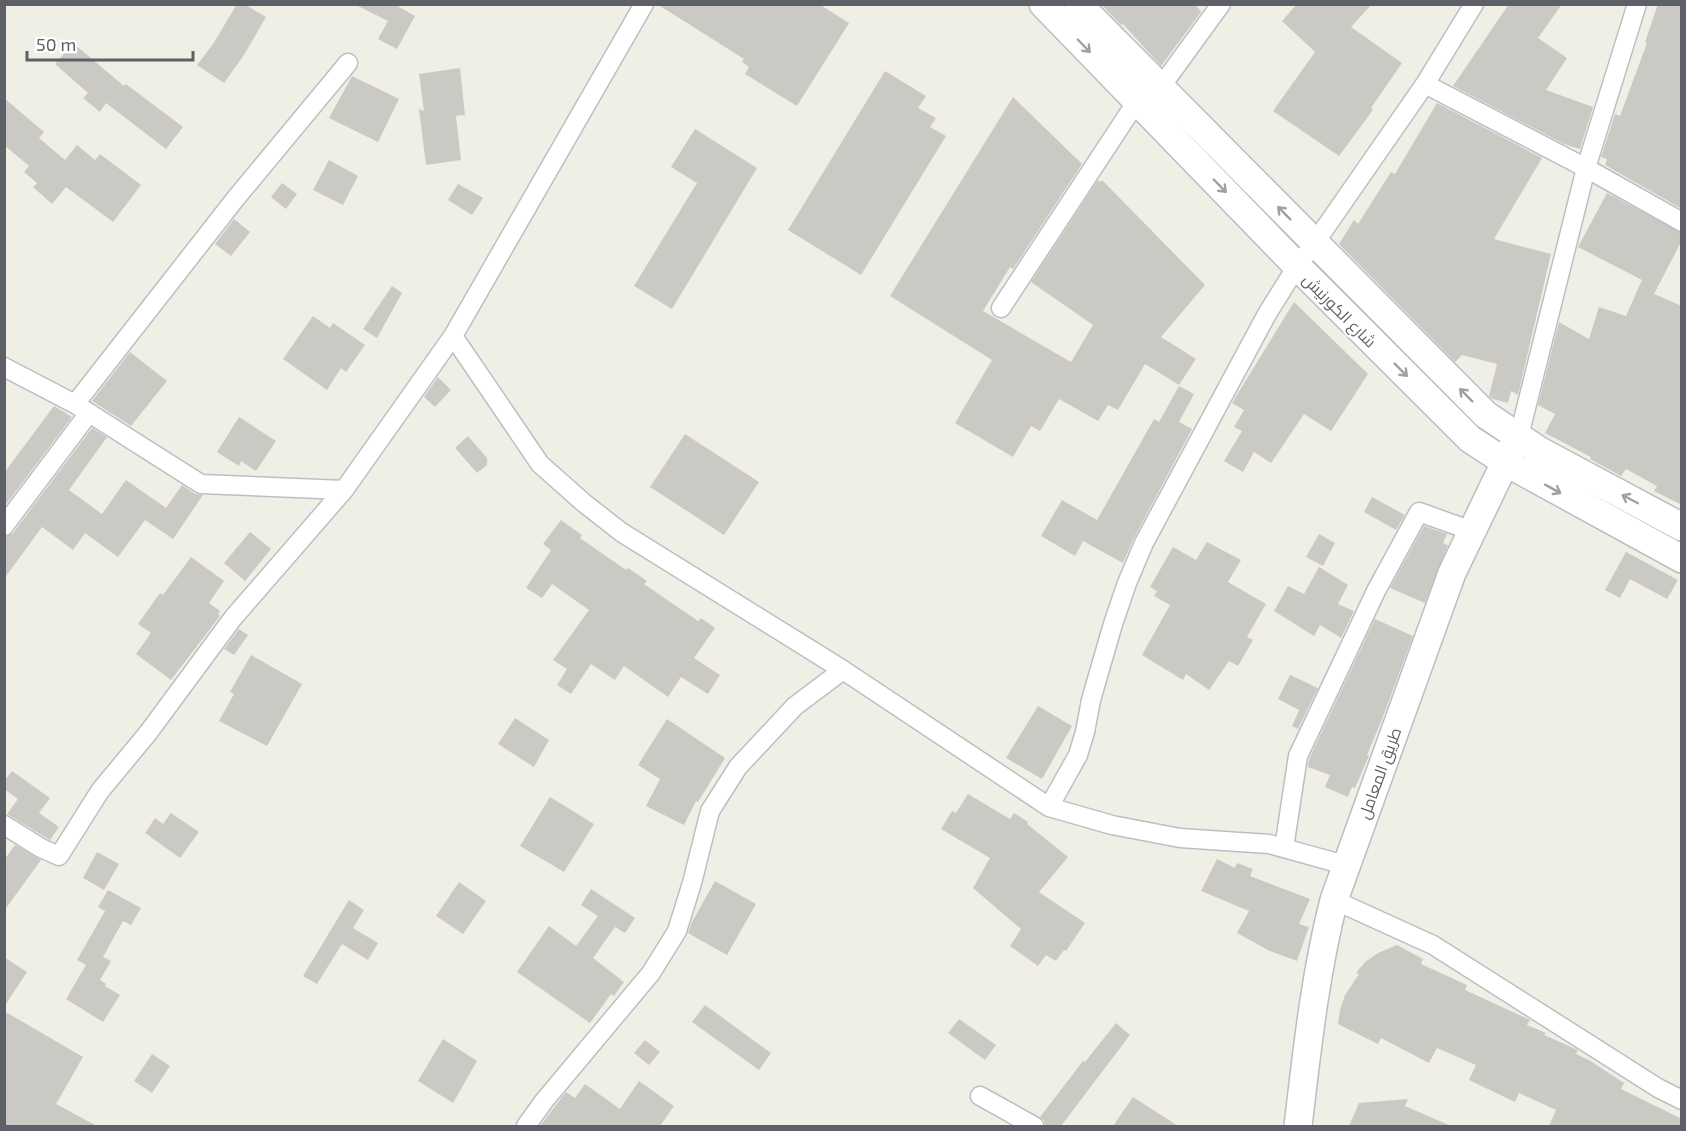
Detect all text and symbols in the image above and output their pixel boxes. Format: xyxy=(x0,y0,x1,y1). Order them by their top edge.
scale bar xyxy=(27,24,194,62)
text: 50 m xyxy=(36,33,76,55)
one-way arrow xyxy=(1076,39,1091,54)
one-way arrow xyxy=(1212,179,1227,194)
one-way arrow xyxy=(1276,205,1291,220)
street label: شارع الكورنيش xyxy=(1297,269,1381,353)
one-way arrow xyxy=(1393,362,1408,377)
one-way arrow xyxy=(1459,388,1473,403)
one-way arrow xyxy=(1544,483,1561,495)
one-way arrow xyxy=(1622,493,1639,505)
street label: طريق المعامل xyxy=(1354,725,1406,822)

